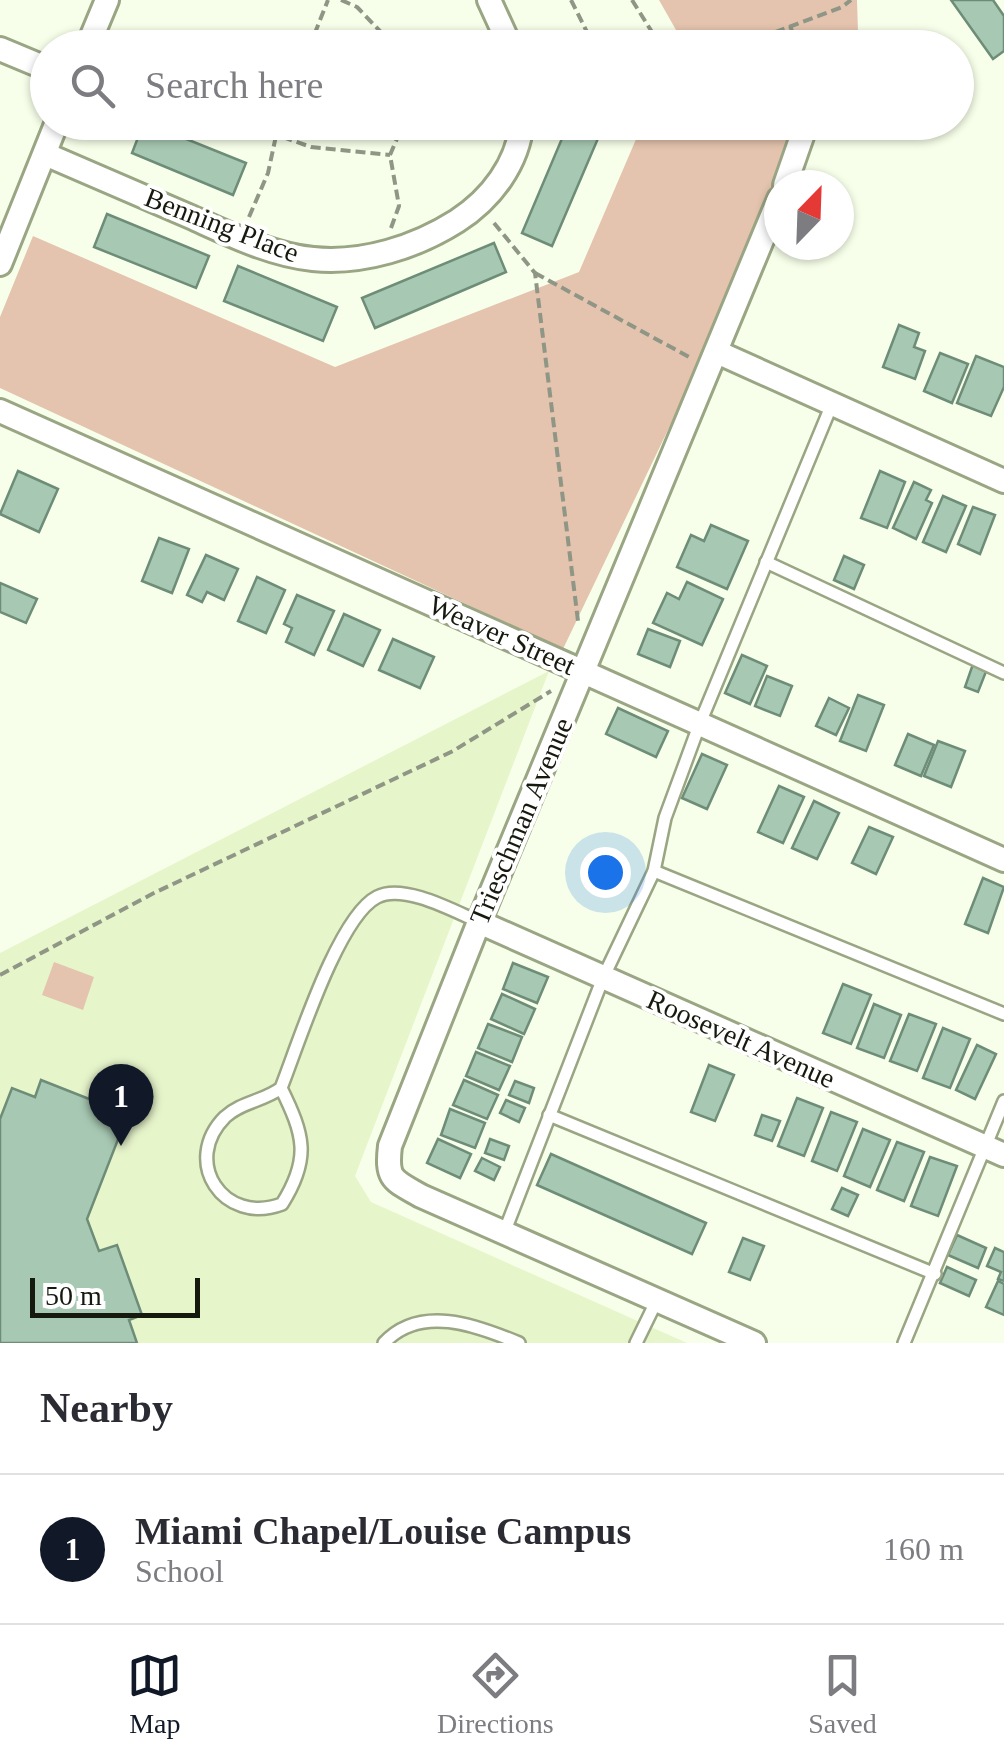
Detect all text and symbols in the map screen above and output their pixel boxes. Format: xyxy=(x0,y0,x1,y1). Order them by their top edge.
search box xyxy=(30,30,974,140)
icon: search xyxy=(65,58,120,113)
text: Search here xyxy=(145,64,323,106)
north arrow xyxy=(764,170,854,260)
street label: Benning Place xyxy=(141,181,303,269)
street label: Weaver Street xyxy=(424,589,580,681)
street label: Trieschman Avenue xyxy=(463,713,579,929)
your location xyxy=(580,847,631,898)
street label: Roosevelt Avenue xyxy=(642,984,840,1094)
pin: 1 xyxy=(88,1064,154,1146)
scale bar xyxy=(30,1273,200,1318)
text: 50 m xyxy=(45,1280,102,1311)
text: Nearby xyxy=(40,1385,173,1431)
text: Miami Chapel/Louise Campus xyxy=(135,1510,631,1552)
text: 1 xyxy=(65,1531,81,1567)
text: 160 m xyxy=(883,1531,964,1567)
text: School xyxy=(135,1553,224,1589)
tab: Map xyxy=(127,1648,182,1740)
tab: Directions xyxy=(437,1648,554,1740)
tab: Saved xyxy=(808,1648,877,1740)

